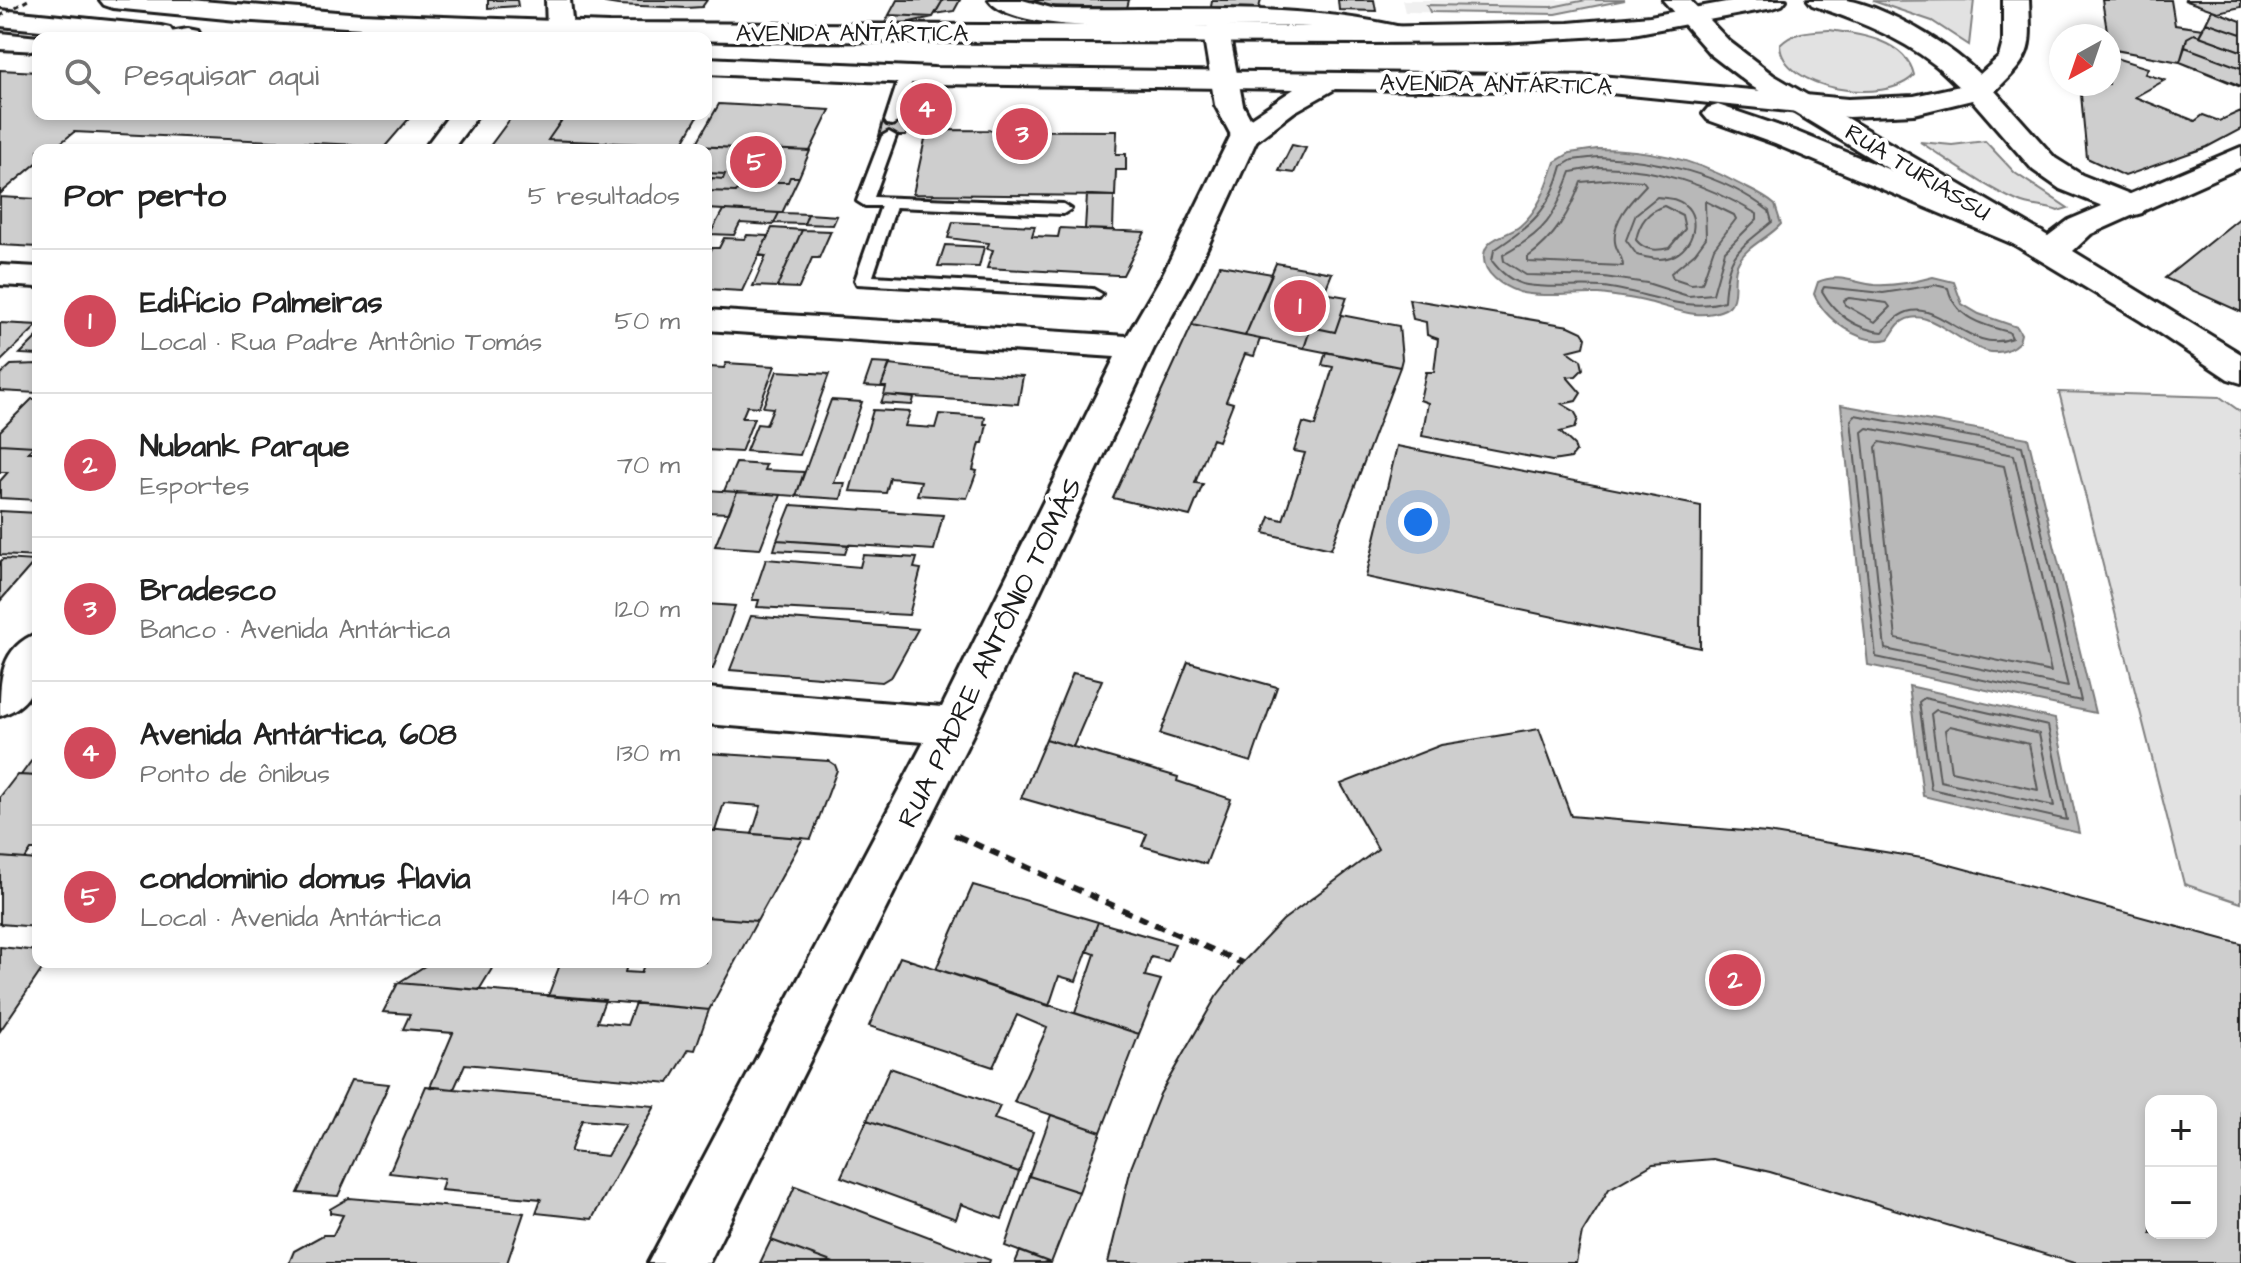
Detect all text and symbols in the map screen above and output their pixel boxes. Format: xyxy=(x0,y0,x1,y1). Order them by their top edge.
street label: AVENIDA ANTÁRTICA xyxy=(736,17,968,51)
north arrow xyxy=(2049,24,2121,96)
search box xyxy=(32,32,712,120)
icon: search xyxy=(60,54,104,98)
text: Pesquisar aqui xyxy=(124,55,319,97)
street label: AVENIDA ANTÁRTICA xyxy=(1379,66,1613,104)
pin: 4 xyxy=(900,79,952,139)
pin: 3 xyxy=(996,104,1048,164)
street label: RUA TURIASSU xyxy=(1838,116,1997,230)
pin: 5 xyxy=(730,132,782,192)
text: Por perto xyxy=(64,172,226,220)
text: 5 resultados xyxy=(528,178,680,214)
pin: 1 xyxy=(1274,276,1326,336)
text: Edifício Palmeiras xyxy=(140,282,383,324)
text: 1 xyxy=(88,303,92,339)
text: 50 m xyxy=(615,303,680,339)
text: Local · Rua Padre Antônio Tomás xyxy=(140,324,542,360)
text: Nubank Parque xyxy=(140,426,349,468)
text: 2 xyxy=(83,447,97,483)
text: 70 m xyxy=(617,447,680,483)
text: Esportes xyxy=(140,468,250,504)
street label: RUA PADRE ANTÔNIO TOMÁS xyxy=(888,471,1092,834)
your location xyxy=(1398,502,1438,542)
text: Bradesco xyxy=(140,570,276,612)
text: 3 xyxy=(83,591,97,627)
text: 120 m xyxy=(615,591,680,627)
text: Banco · Avenida Antártica xyxy=(140,612,450,648)
text: Avenida Antártica, 608 xyxy=(140,714,457,756)
text: 4 xyxy=(81,735,99,771)
text: 130 m xyxy=(616,735,680,771)
text: Ponto de ônibus xyxy=(140,756,330,792)
text: condominio domus flavia xyxy=(140,858,471,900)
text: 5 xyxy=(81,879,99,915)
text: 140 m xyxy=(612,879,680,915)
text: Local · Avenida Antártica xyxy=(140,900,441,936)
pin: 2 xyxy=(1709,950,1761,1010)
map controls xyxy=(2145,1095,2217,1239)
button: + xyxy=(2145,1095,2217,1167)
button: − xyxy=(2145,1167,2217,1239)

